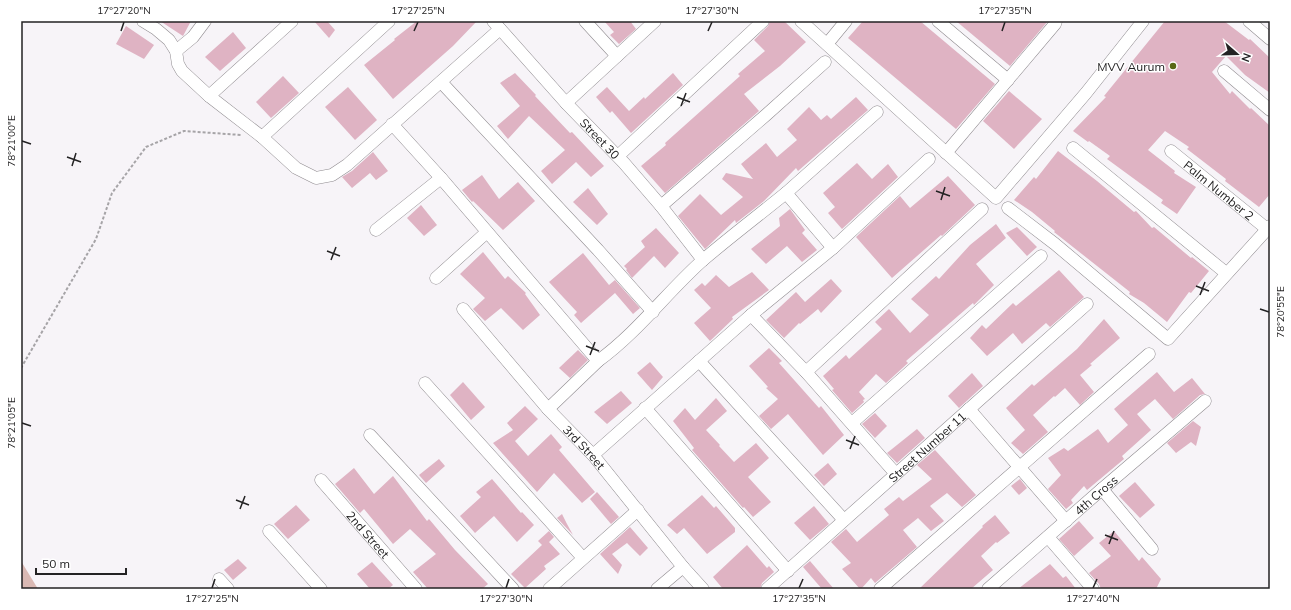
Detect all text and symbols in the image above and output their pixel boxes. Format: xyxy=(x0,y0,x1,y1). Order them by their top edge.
text: 17°27'20"N xyxy=(97,4,151,17)
text: 17°27'25"N xyxy=(391,4,445,17)
text: 17°27'30"N xyxy=(685,4,739,17)
text: 17°27'35"N xyxy=(978,4,1032,17)
north arrow xyxy=(1217,34,1257,74)
text: N xyxy=(1238,51,1254,64)
place label: MVV Aurum xyxy=(1097,59,1165,74)
marker: MVV Aurum xyxy=(1168,61,1178,71)
text: 78°21'00"E xyxy=(5,115,18,167)
street label: Street 30 xyxy=(577,115,623,162)
street label: Palm Number 2 xyxy=(1181,157,1257,223)
text: 78°20'55"E xyxy=(1274,286,1287,338)
text: 78°21'05"E xyxy=(5,397,18,449)
street label: Street Number 11 xyxy=(885,408,969,485)
street label: 3rd Street xyxy=(560,422,609,472)
street label: 4th Cross xyxy=(1071,472,1120,518)
street label: 2nd Street xyxy=(344,508,393,561)
scale bar xyxy=(36,550,126,576)
text: 50 m xyxy=(42,556,70,571)
text: 17°27'25"N xyxy=(185,592,239,605)
text: 17°27'30"N xyxy=(479,592,533,605)
text: 17°27'35"N xyxy=(772,592,826,605)
text: 17°27'40"N xyxy=(1066,592,1120,605)

